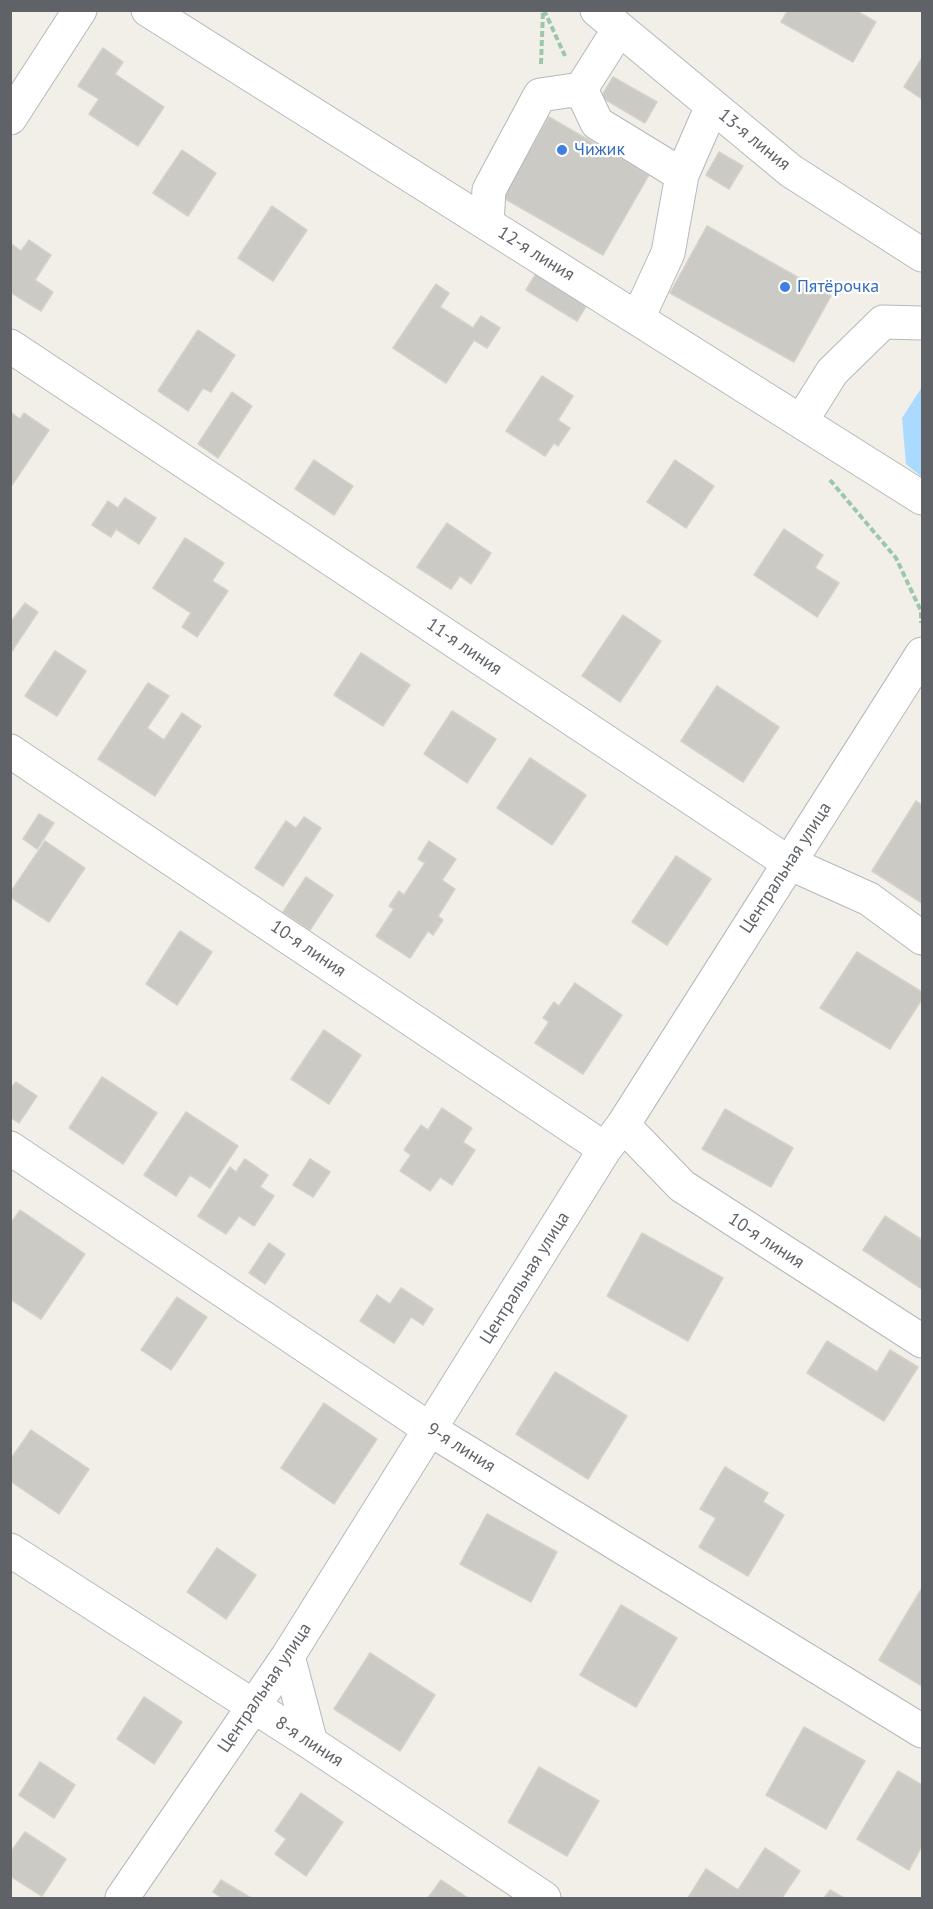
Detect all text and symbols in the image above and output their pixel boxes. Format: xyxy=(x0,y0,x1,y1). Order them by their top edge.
street label: 13-я линия xyxy=(714,104,794,176)
place label: Чижик xyxy=(574,139,625,161)
marker: Чижик xyxy=(555,143,569,157)
street label: 12-я линия xyxy=(494,222,578,286)
place label: Пятёрочка xyxy=(797,276,879,298)
marker: Пятёрочка xyxy=(778,280,792,294)
street label: 11-я линия xyxy=(422,614,506,680)
street label: Центральная улица xyxy=(736,798,836,938)
street label: 10-я линия xyxy=(266,916,350,982)
street label: Центральная улица xyxy=(476,1208,574,1348)
street label: 10-я линия xyxy=(724,1208,808,1274)
street label: 9-я линия xyxy=(423,1419,499,1477)
street label: Центральная улица xyxy=(214,1619,316,1757)
street label: 8-я линия xyxy=(271,1712,347,1772)

